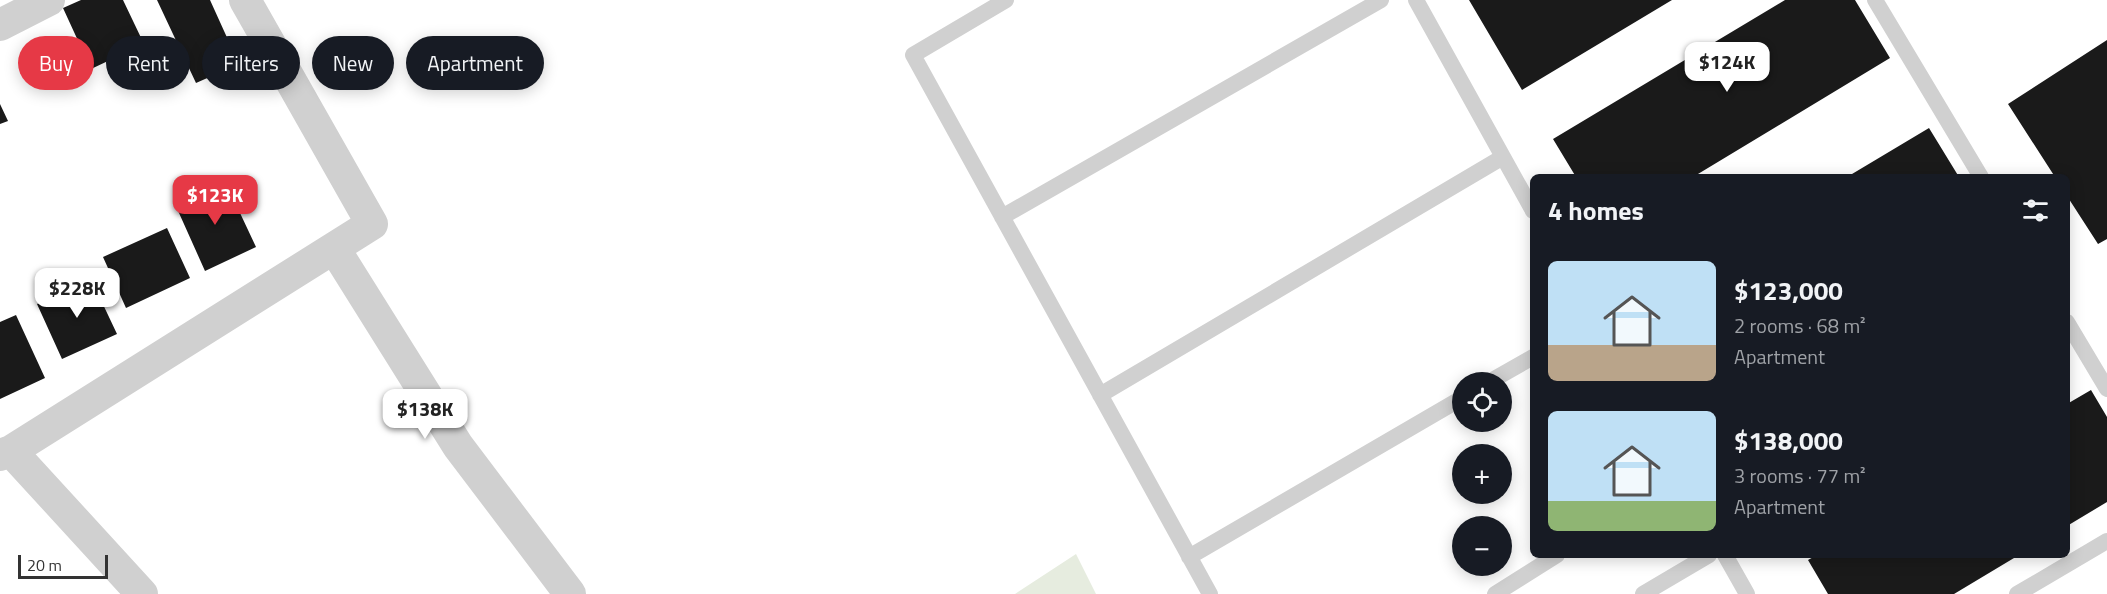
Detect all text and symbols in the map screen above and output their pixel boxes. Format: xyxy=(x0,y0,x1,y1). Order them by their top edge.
chip: Buy xyxy=(18,36,94,90)
chip: Rent xyxy=(106,36,190,90)
chip: Filters xyxy=(202,36,300,90)
chip: New xyxy=(312,36,394,90)
chip: Apartment xyxy=(406,36,544,90)
pin: $124K xyxy=(1685,42,1769,93)
text: $124K xyxy=(1699,46,1755,77)
pin: $123K xyxy=(173,175,257,226)
text: $123K xyxy=(187,179,243,210)
text: 4 homes xyxy=(1548,191,1644,230)
icon: filters xyxy=(2019,194,2052,227)
pin: $228K xyxy=(35,268,119,319)
text: $123,000 xyxy=(1734,271,1843,310)
text: $228K xyxy=(49,272,105,303)
icon: home xyxy=(1596,285,1668,357)
text: 2 rooms · 68 m² xyxy=(1734,310,1866,341)
text: Apartment xyxy=(1734,341,1825,372)
map controls xyxy=(1452,372,1512,576)
button: locate xyxy=(1452,372,1512,432)
pin: $138K xyxy=(383,389,467,440)
text: $138K xyxy=(397,393,453,424)
text: $138,000 xyxy=(1734,421,1843,460)
icon: home xyxy=(1596,435,1668,507)
button: + xyxy=(1452,444,1512,504)
text: 3 rooms · 77 m² xyxy=(1734,460,1866,491)
text: Apartment xyxy=(1734,491,1825,522)
button: − xyxy=(1452,516,1512,576)
scale bar xyxy=(18,552,108,580)
text: 20 m xyxy=(27,553,62,577)

